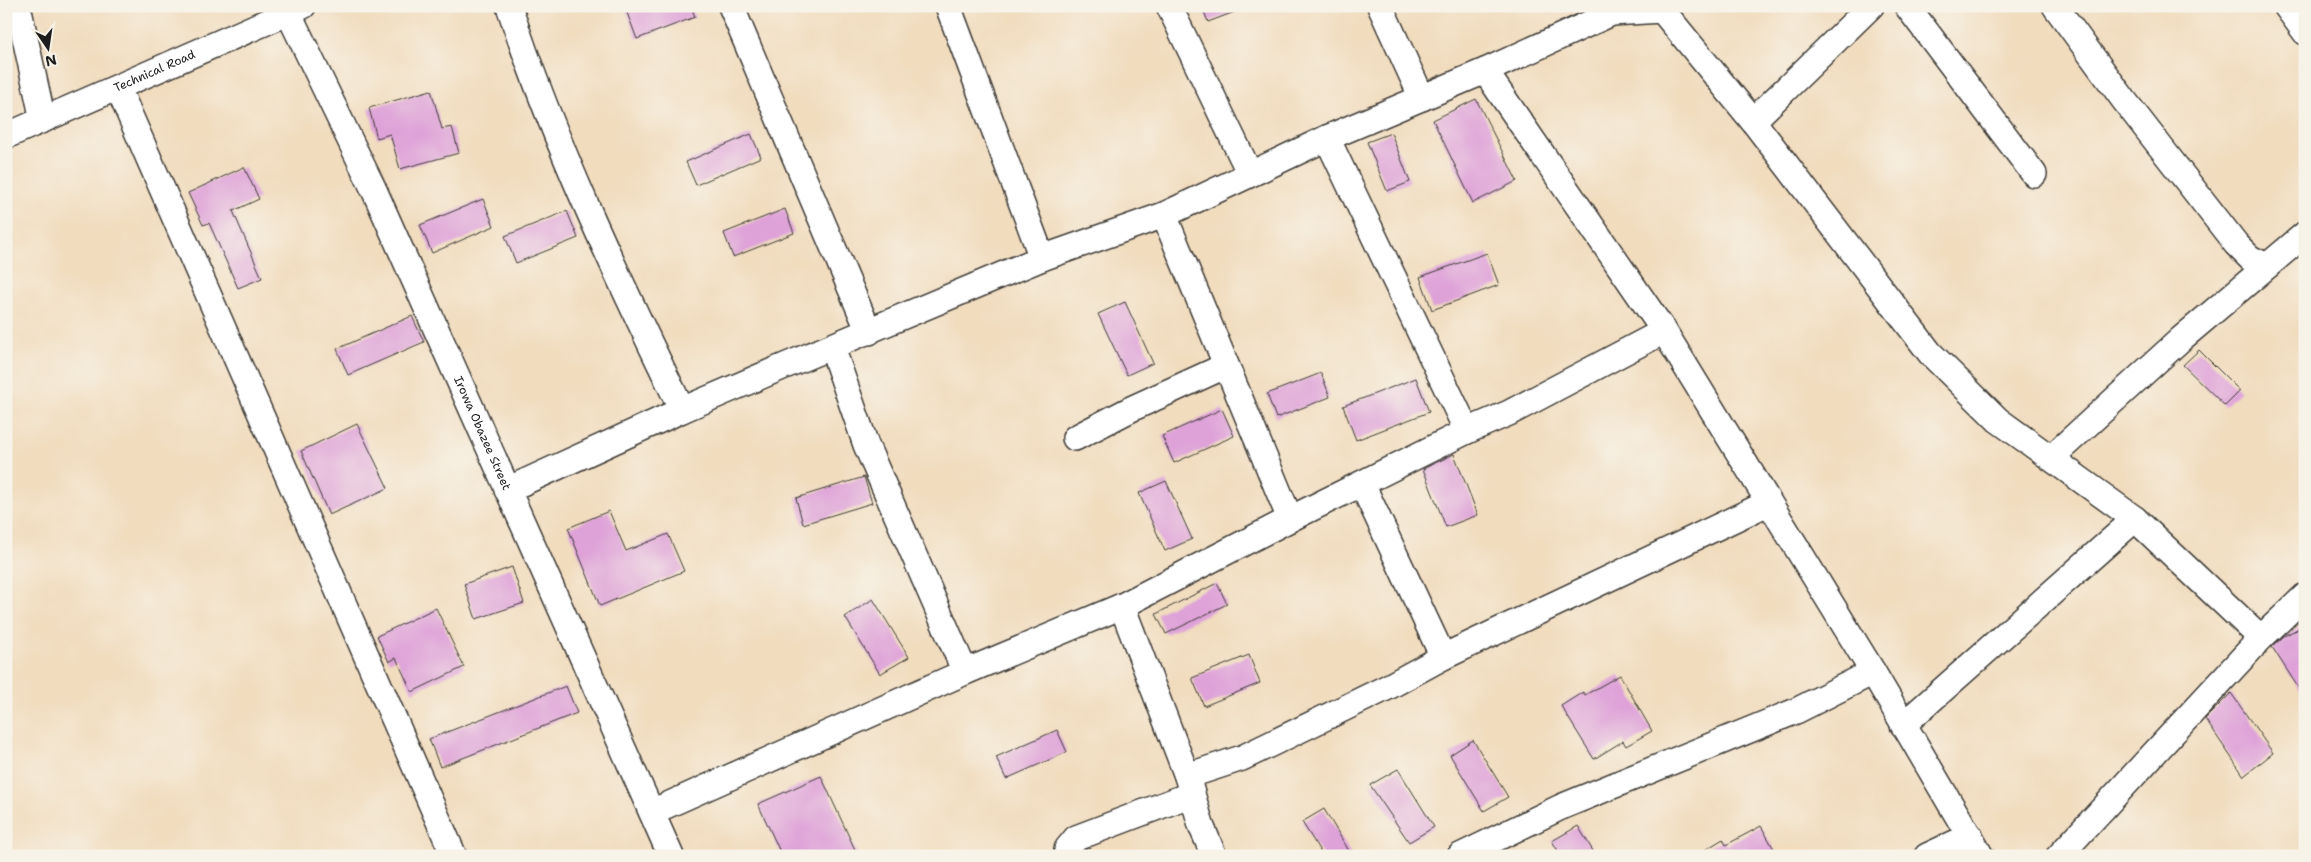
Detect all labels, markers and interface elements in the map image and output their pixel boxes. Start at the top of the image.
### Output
north arrow [22,22,72,72]
street label: Technical Road [111,46,198,96]
text: N [43,51,58,71]
street label: Irowa Obazee Street [450,374,515,493]

